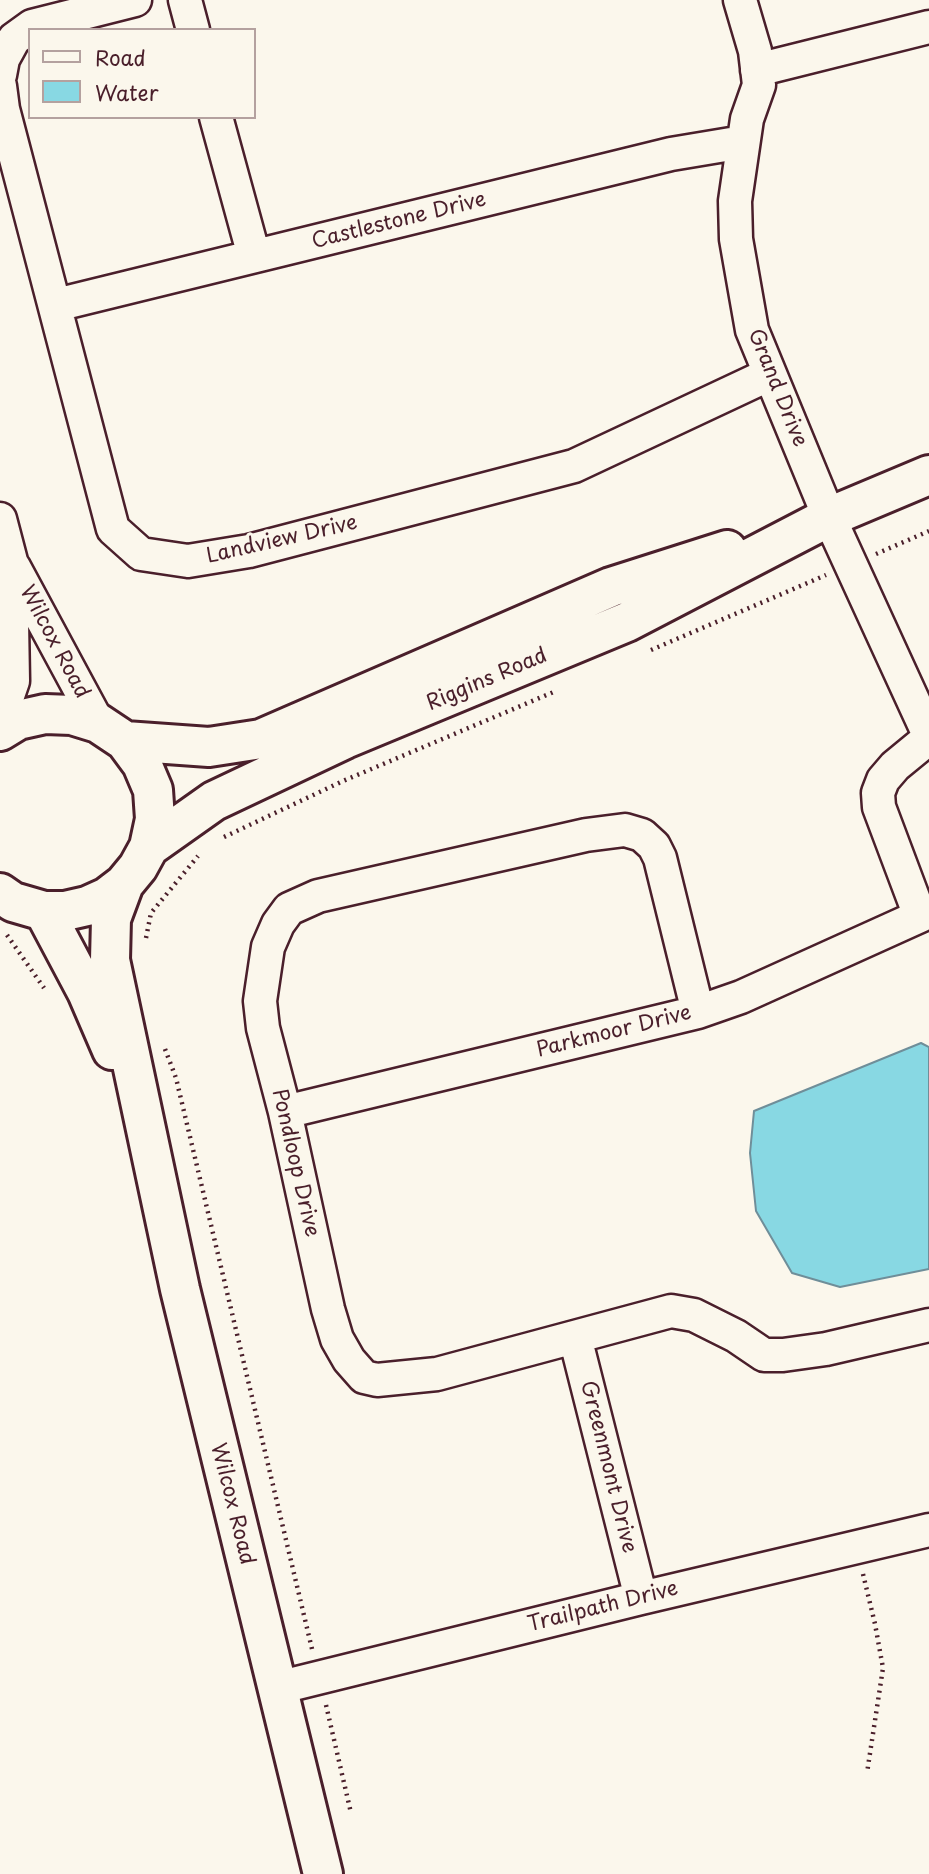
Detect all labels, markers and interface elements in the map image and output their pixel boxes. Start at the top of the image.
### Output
legend [28,28,256,119]
text: Road [95,41,146,73]
text: Water [95,76,158,108]
street label: Castlestone Drive [309,187,489,255]
street label: Grand Drive [742,325,812,451]
street label: Landview Drive [204,510,360,570]
street label: Wilcox Road [14,581,94,703]
street label: Riggins Road [423,643,551,717]
street label: Parkmoor Drive [534,1001,694,1063]
street label: Pondloop Drive [266,1087,324,1239]
street label: Greenmont Drive [574,1378,642,1556]
street label: Wilcox Road [205,1440,259,1568]
street label: Trailpath Drive [525,1576,681,1638]

